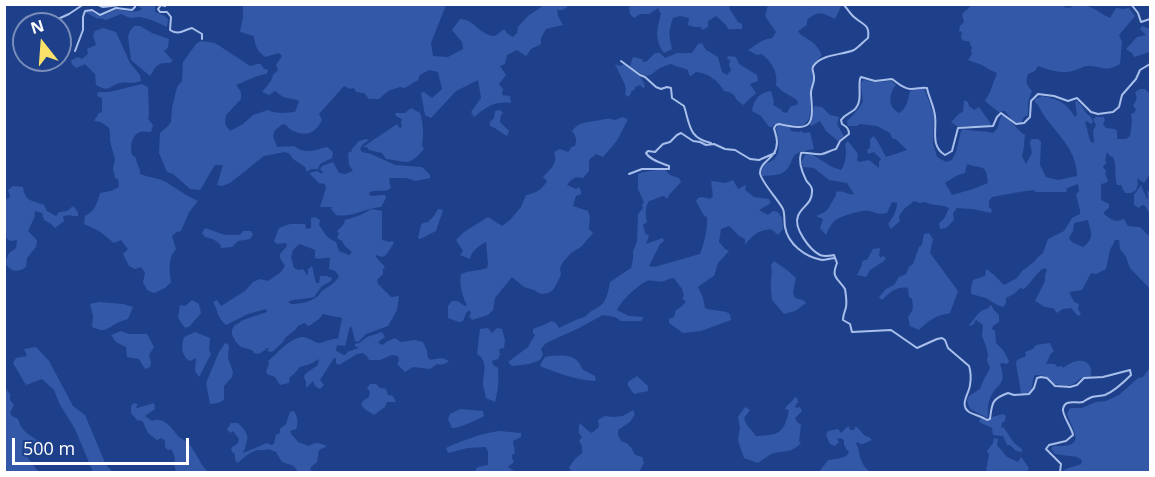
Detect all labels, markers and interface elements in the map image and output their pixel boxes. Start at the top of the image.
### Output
north arrow [12,12,72,72]
text: N [28,14,47,39]
scale bar [15,426,192,464]
text: 500 m [23,436,75,460]

